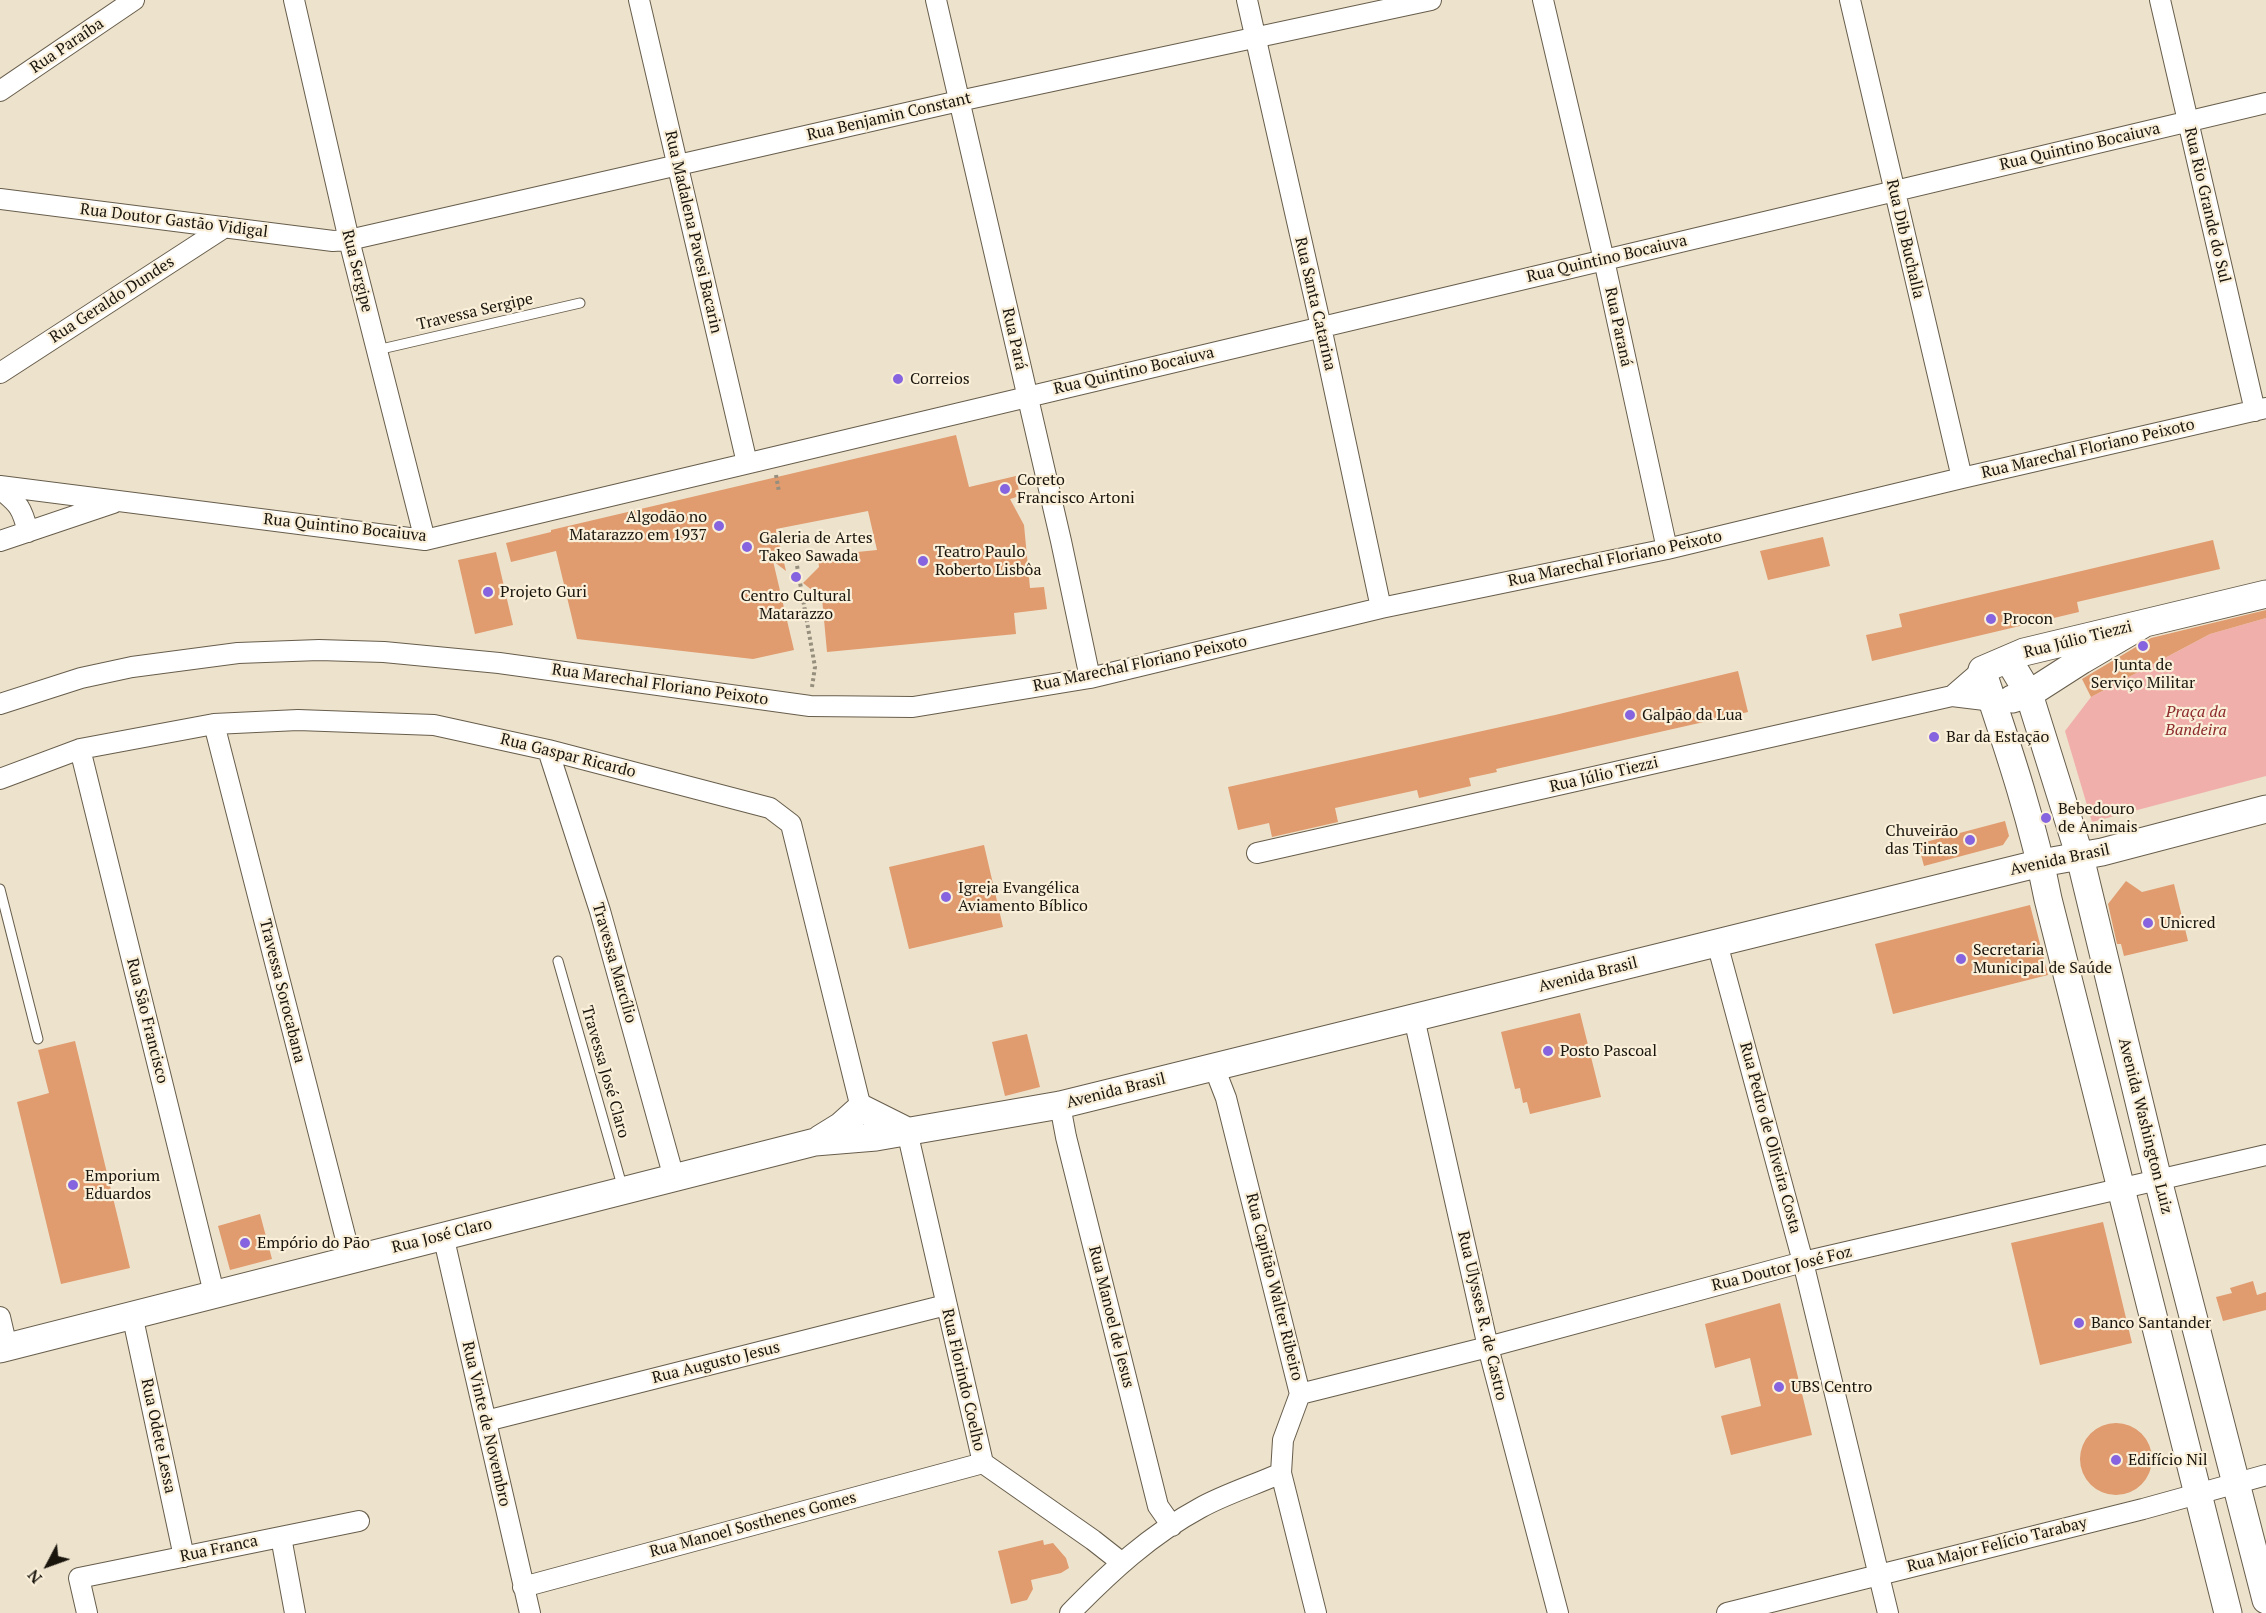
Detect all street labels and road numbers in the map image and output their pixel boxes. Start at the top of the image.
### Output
street label: Rua Paraíba [26,14,108,78]
street label: Rua Benjamin Constant [805,89,973,145]
street label: Rua Quintino Bocaiuva [1998,119,2162,175]
street label: Rua Rio Grande do Sul [2180,125,2234,285]
street label: Rua Madalena Pavesi Bacarin [660,129,726,335]
street label: Rua Dib Buchalla [1882,178,1928,300]
street label: Rua Doutor Gastão Vidigal [79,200,269,242]
street label: Rua Sergipe [337,228,377,314]
street label: Rua Quintino Bocaiuva [1525,231,1689,287]
street label: Rua Santa Catarina [1290,235,1340,373]
street label: Rua Geraldo Dundes [46,252,178,348]
street label: Rua Paraná [1600,286,1636,368]
street label: Travessa Sergipe [415,289,535,335]
street label: Rua Pará [998,306,1030,372]
street label: Rua Quintino Bocaiuva [1052,343,1216,399]
street label: Rua Marechal Floriano Peixoto [1980,415,2196,483]
street label: Rua Quintino Bocaiuva [262,510,428,546]
street label: Rua Marechal Floriano Peixoto [1506,527,1724,591]
street label: Rua Júlio Tiezzi [2022,617,2134,663]
street label: Rua Marechal Floriano Peixoto [1031,632,1249,696]
street label: Rua Marechal Floriano Peixoto [551,660,769,710]
street label: Rua Gaspar Ricardo [498,730,638,782]
street label: Rua Júlio Tiezzi [1548,753,1660,797]
street label: Avenida Brasil [2008,840,2112,880]
street label: Travessa Marcílio [588,901,640,1025]
street label: Travessa Sorocabana [255,917,309,1065]
street label: Avenida Brasil [1536,953,1640,997]
street label: Rua São Francisco [122,956,172,1086]
street label: Travessa José Claro [577,1004,633,1140]
street label: Avenida Washington Luiz [2114,1036,2176,1216]
street label: Rua Pedro de Oliveira Costa [1735,1040,1805,1236]
street label: Avenida Brasil [1064,1069,1168,1113]
street label: Rua Capitão Walter Ribeiro [1241,1191,1307,1383]
street label: Rua José Claro [390,1214,494,1258]
street label: Rua Ulysses R. de Castro [1453,1229,1511,1403]
street label: Rua Doutor José Foz [1710,1242,1854,1296]
street label: Rua Manoel de Jesus [1084,1244,1138,1390]
street label: Rua Florindo Coelho [937,1307,989,1453]
street label: Rua Augusto Jesus [650,1338,782,1388]
street label: Rua Vinte de Novembro [458,1340,514,1508]
street label: Rua Odete Lessa [136,1377,180,1495]
street label: Rua Manoel Sosthenes Gomes [648,1488,858,1562]
street label: Rua Major Felício Tarabay [1905,1513,2089,1577]
street label: Rua Franca [178,1531,260,1567]

